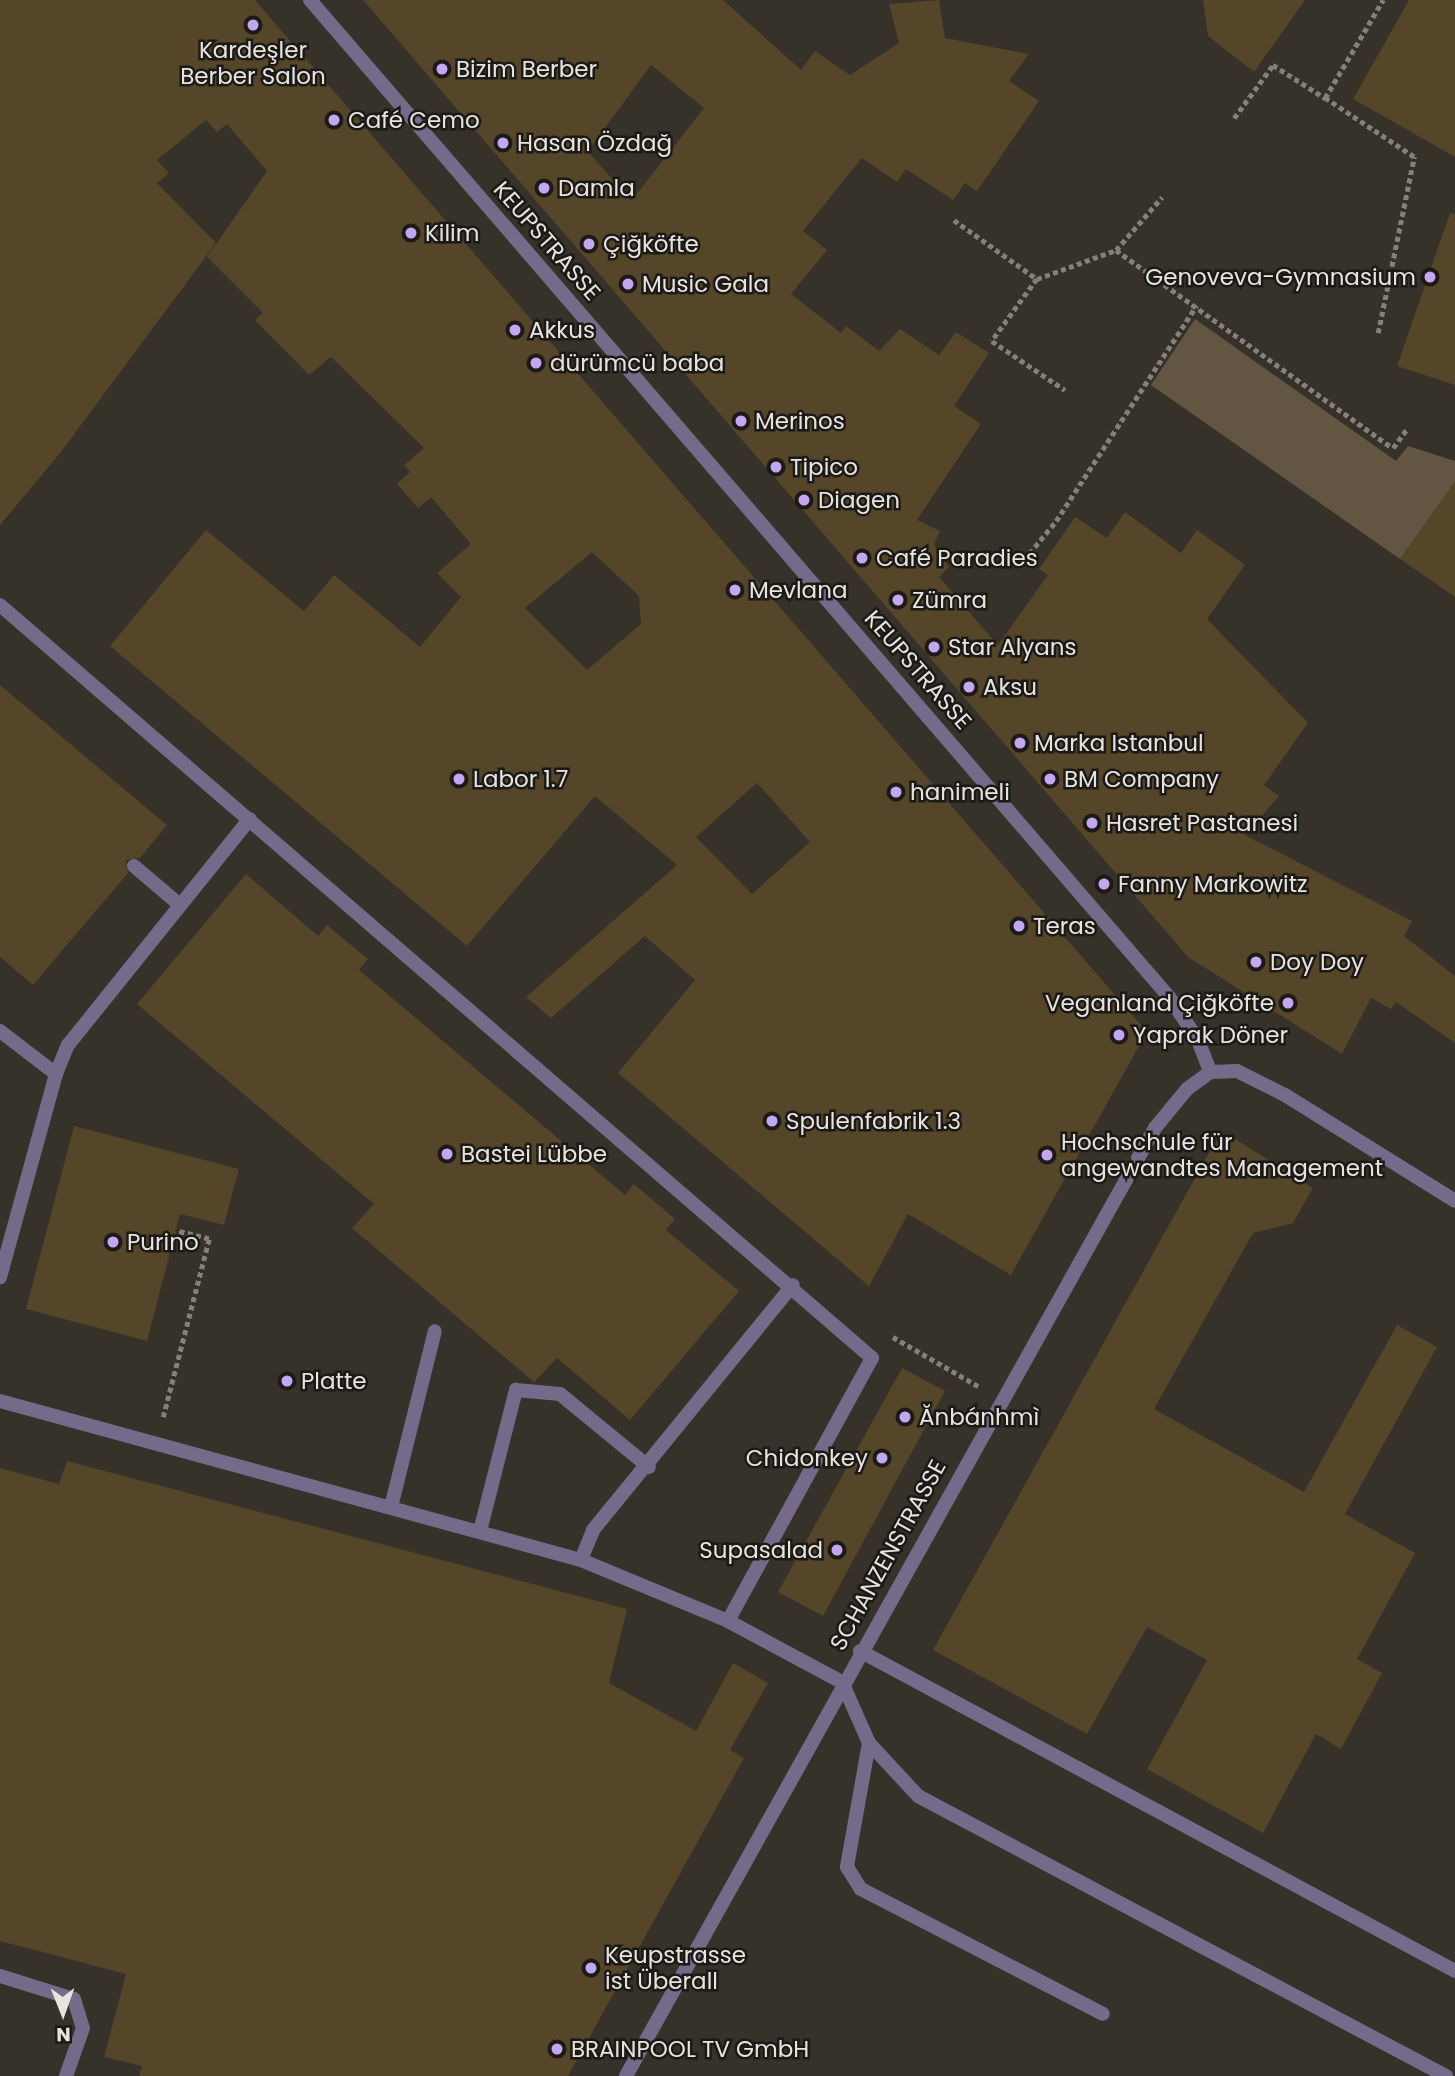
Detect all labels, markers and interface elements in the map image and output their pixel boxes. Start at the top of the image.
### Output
marker: Kardeşler Berber Salon [245,17,261,33]
place label: Kardeşler Berber Salon [180,36,326,90]
place label: Bizim Berber [456,55,597,83]
marker: Bizim Berber [434,61,450,77]
place label: Café Cemo [348,106,480,134]
marker: Café Cemo [326,112,342,128]
place label: Hasan Özdağ [517,129,672,157]
marker: Hasan Özdağ [495,135,511,151]
place label: Damla [558,174,635,202]
street label: KEUPSTRASSE [488,176,606,306]
marker: Damla [536,180,552,196]
place label: Kilim [425,219,479,247]
marker: Kilim [403,225,419,241]
place label: Çiğköfte [603,230,699,258]
marker: Çiğköfte [581,236,597,252]
place label: Genoveva-Gymnasium [1145,263,1416,291]
marker: Genoveva-Gymnasium [1422,269,1438,285]
place label: Music Gala [642,270,769,298]
marker: Music Gala [620,276,636,292]
place label: Akkus [529,316,595,344]
marker: Akkus [507,322,523,338]
place label: dürümcü baba [550,349,724,377]
marker: dürümcü baba [528,355,544,371]
place label: Merinos [755,407,845,435]
marker: Merinos [733,413,749,429]
place label: Tipico [790,453,858,481]
marker: Tipico [768,459,784,475]
place label: Diagen [818,486,900,514]
marker: Diagen [796,492,812,508]
place label: Café Paradies [876,544,1038,572]
marker: Café Paradies [854,550,870,566]
place label: Mevlana [749,576,847,604]
marker: Mevlana [727,582,743,598]
place label: Zümra [912,586,987,614]
marker: Zümra [890,592,906,608]
street label: KEUPSTRASSE [859,605,977,735]
place label: Star Alyans [948,633,1077,661]
marker: Star Alyans [926,639,942,655]
place label: Aksu [983,673,1037,701]
marker: Aksu [961,679,977,695]
place label: Marka Istanbul [1034,729,1204,757]
marker: Marka Istanbul [1012,735,1028,751]
place label: Labor 1.7 [473,765,568,793]
place label: BM Company [1064,765,1219,793]
marker: Labor 1.7 [451,771,467,787]
marker: BM Company [1042,771,1058,787]
place label: hanimeli [910,778,1010,806]
marker: hanimeli [888,784,904,800]
place label: Hasret Pastanesi [1106,809,1298,837]
marker: Hasret Pastanesi [1084,815,1100,831]
place label: Fanny Markowitz [1118,870,1308,898]
marker: Fanny Markowitz [1096,876,1112,892]
place label: Teras [1033,912,1096,940]
marker: Teras [1011,918,1027,934]
place label: Doy Doy [1270,948,1364,976]
marker: Doy Doy [1248,954,1264,970]
place label: Veganland Çiğköfte [1045,989,1274,1017]
marker: Veganland Çiğköfte [1280,995,1296,1011]
place label: Yaprak Döner [1133,1021,1288,1049]
marker: Yaprak Döner [1111,1027,1127,1043]
place label: Spulenfabrik 1.3 [786,1107,961,1135]
marker: Spulenfabrik 1.3 [764,1113,780,1129]
place label: Hochschule für angewandtes Management [1061,1128,1383,1182]
place label: Bastei Lübbe [461,1140,607,1168]
marker: Bastei Lübbe [439,1146,455,1162]
marker: Hochschule für angewandtes Management [1039,1147,1055,1163]
place label: Purino [127,1228,199,1256]
marker: Purino [105,1234,121,1250]
place label: Platte [301,1367,367,1395]
marker: Platte [279,1373,295,1389]
place label: Ănbánhmì [919,1403,1039,1431]
marker: Ănbánhmì [897,1409,913,1425]
place label: Chidonkey [746,1444,868,1472]
marker: Chidonkey [874,1450,890,1466]
street label: SCHANZENSTRASSE [824,1455,952,1655]
place label: Supasalad [699,1536,823,1564]
marker: Supasalad [829,1542,845,1558]
place label: Keupstrasse ist Überall [605,1941,746,1995]
marker: Keupstrasse ist Überall [583,1960,599,1976]
north arrow [28,1978,98,2048]
text: N [56,2021,71,2048]
place label: BRAINPOOL TV GmbH [571,2035,809,2063]
marker: BRAINPOOL TV GmbH [549,2041,565,2057]

